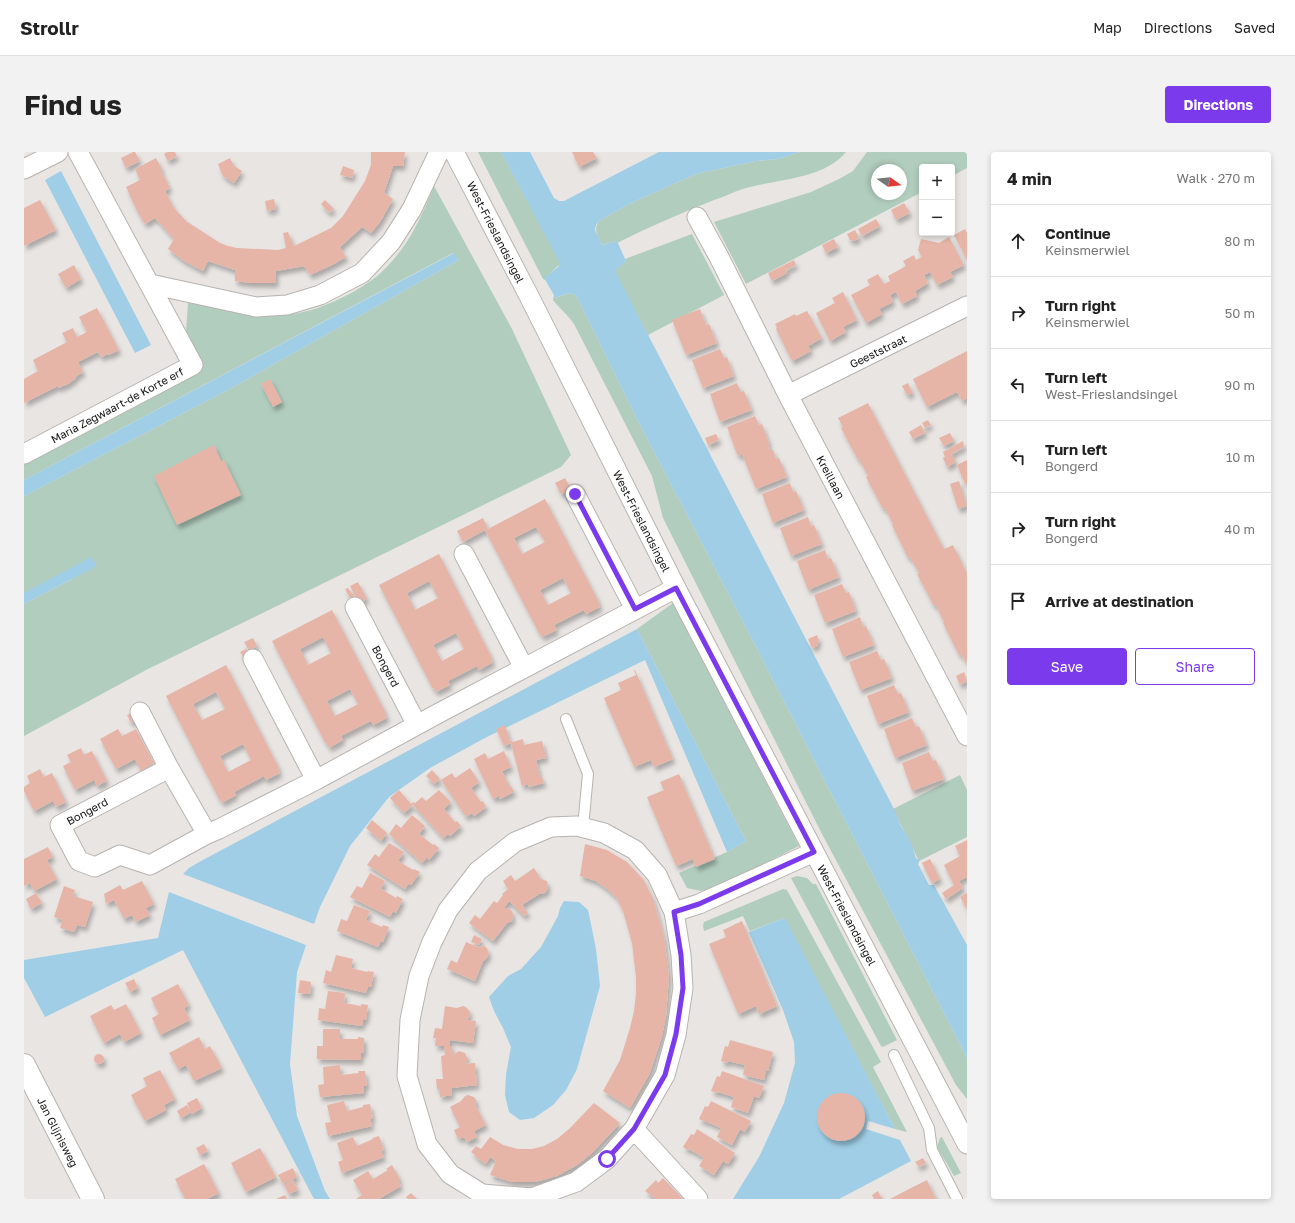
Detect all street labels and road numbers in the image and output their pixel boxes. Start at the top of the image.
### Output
street label: West-Frieslandsingel [465,179,527,285]
street label: Geeststraat [847,332,909,370]
street label: Maria Zegwaart-de Korte erf [49,364,185,446]
street label: Kreillaan [814,453,848,501]
street label: West-Frieslandsingel [611,468,673,574]
street label: Bongerd [370,643,402,689]
street label: Bongerd [64,795,110,827]
street label: West-Frieslandsingel [815,862,879,968]
street label: Jan Glijnisweg [35,1095,81,1169]

